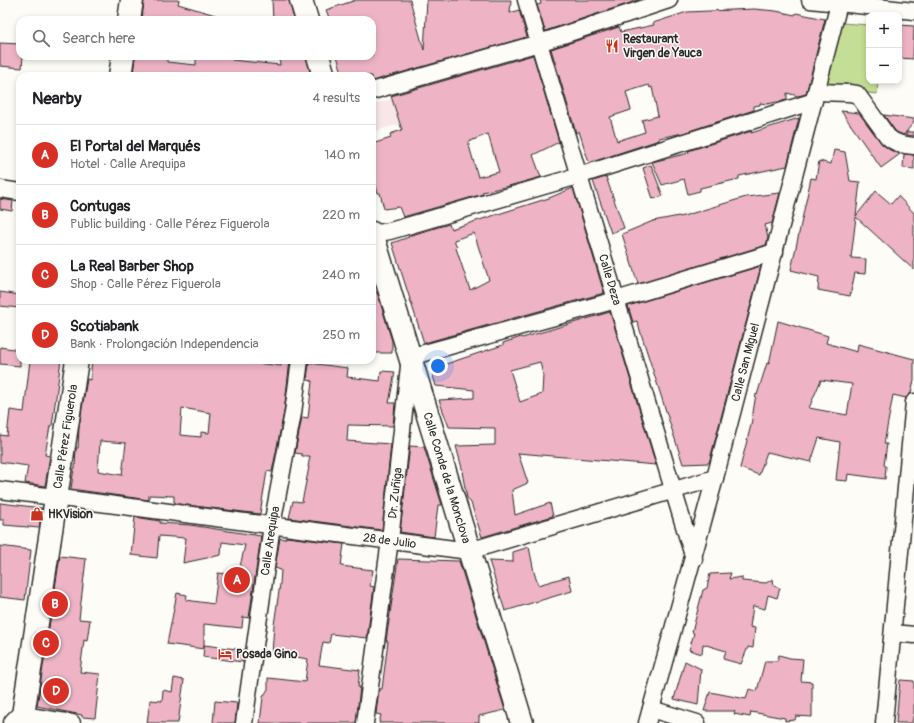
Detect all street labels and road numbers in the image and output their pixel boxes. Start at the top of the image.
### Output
street label: Calle Deza [595,252,625,307]
street label: Calle San Miguel [728,321,763,403]
street label: Calle Pérez Figuerola [50,383,81,490]
street label: Calle Conde de la Monclova [420,411,474,545]
street label: Dr. Zuñiga [385,466,405,519]
street label: Calle Arequipa [257,504,283,577]
street label: 28 de Julio [362,530,418,552]

